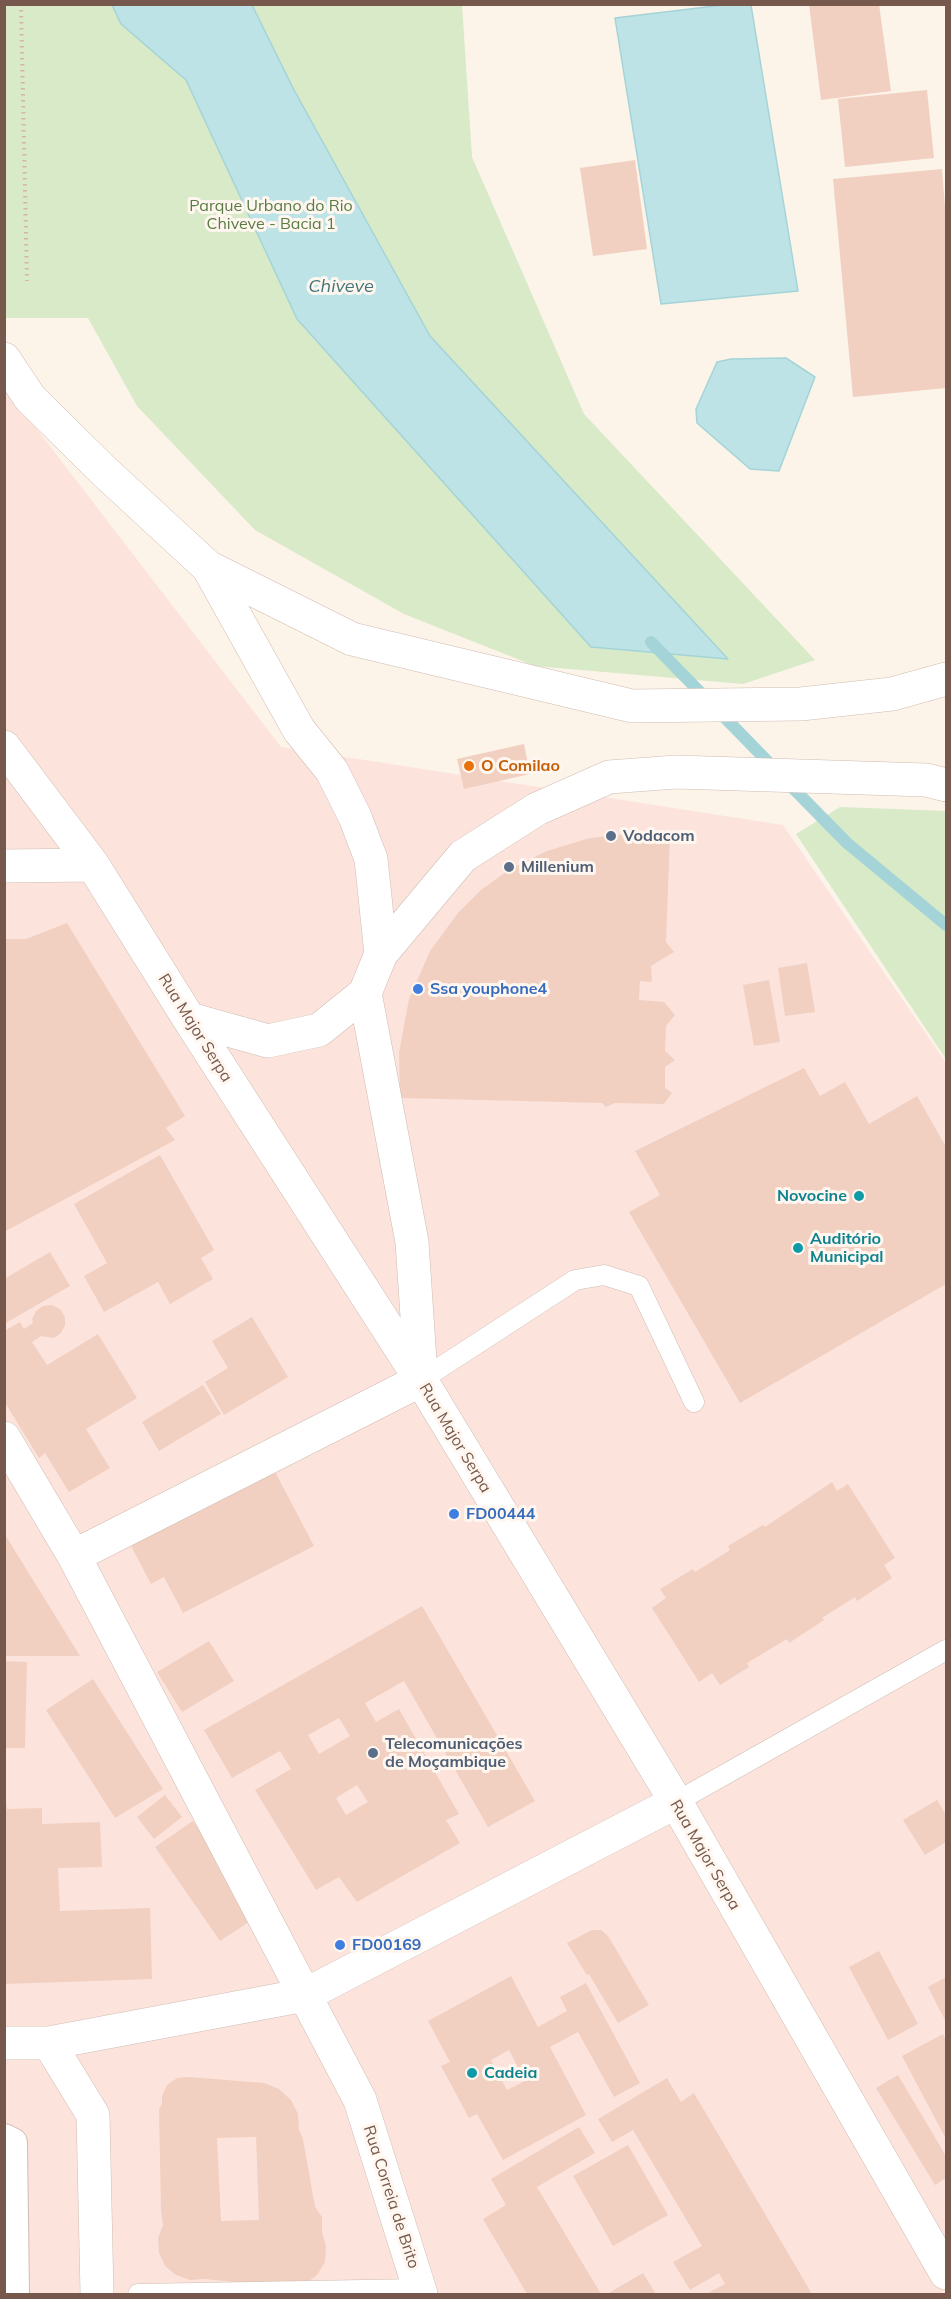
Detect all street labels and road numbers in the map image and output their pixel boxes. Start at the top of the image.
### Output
street label: Rua Major Serpa [154,970,236,1086]
street label: Rua Major Serpa [415,1380,495,1496]
street label: Rua Major Serpa [666,1796,744,1914]
street label: Rua Correia de Brito [359,2123,423,2271]

